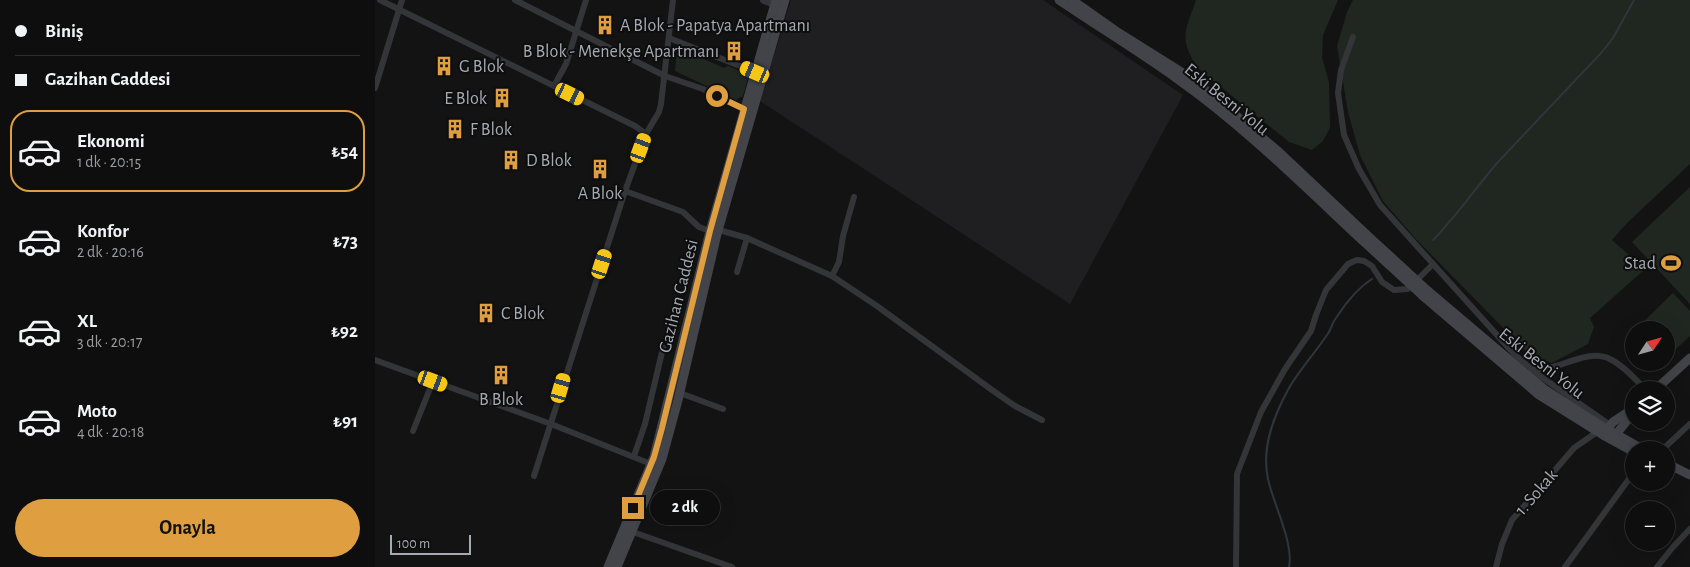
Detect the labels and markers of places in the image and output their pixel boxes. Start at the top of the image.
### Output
building icon: A Blok - Papatya Apartmanı [594,14,616,36]
place label: A Blok - Papatya Apartmanı [620,17,810,35]
building icon: B Blok - Menekşe Apartmanı [723,40,745,62]
place label: B Blok - Menekşe Apartmanı [523,43,719,61]
building icon: G Blok [433,55,455,77]
place label: G Blok [459,58,505,76]
building icon: E Blok [491,87,513,109]
place label: E Blok [444,90,488,108]
building icon: F Blok [444,118,466,140]
place label: F Blok [470,121,513,139]
building icon: D Blok [500,149,522,171]
place label: D Blok [526,152,573,170]
building icon: A Blok [589,158,611,180]
place label: A Blok [578,185,623,203]
sports icon: Stad [1660,252,1682,274]
place label: Stad [1624,255,1656,273]
building icon: C Blok [475,302,497,324]
place label: C Blok [501,305,545,323]
building icon: B Blok [490,364,512,386]
place label: B Blok [479,391,524,409]

